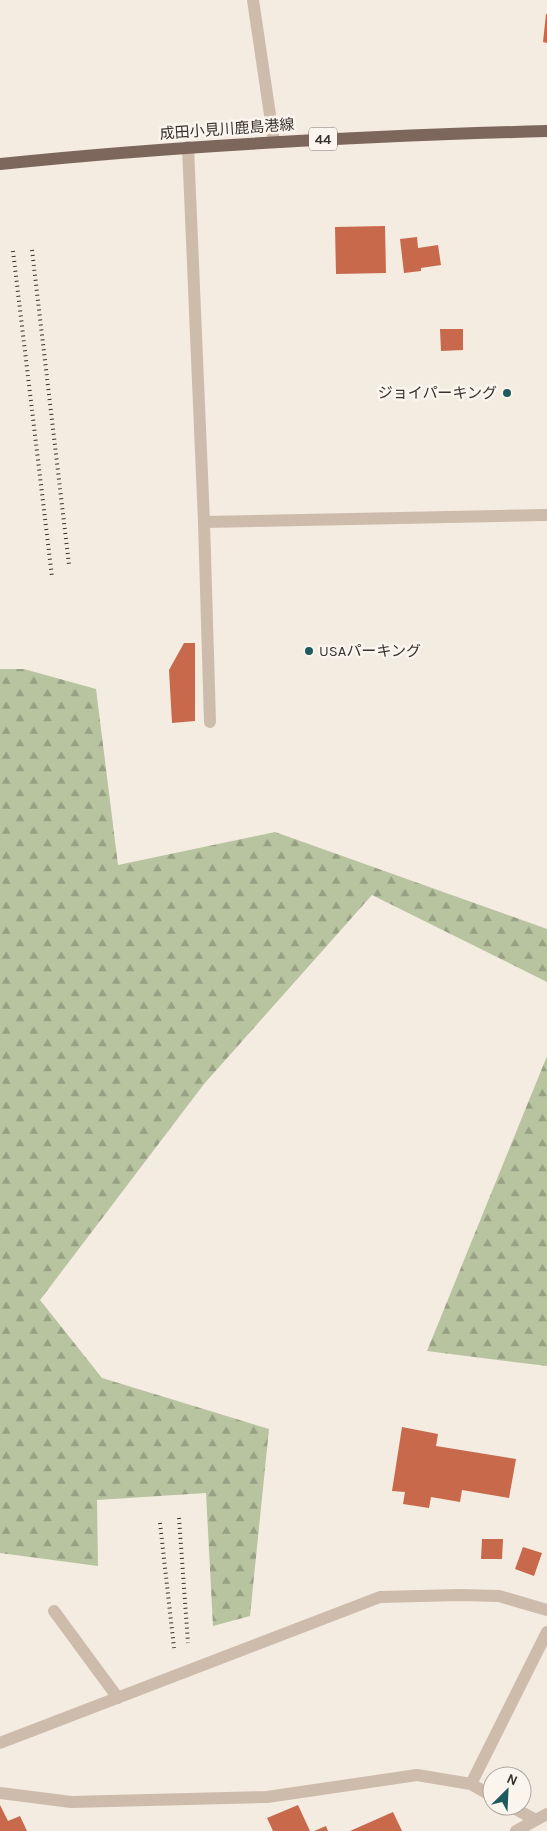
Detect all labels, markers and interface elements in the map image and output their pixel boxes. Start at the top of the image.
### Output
street label: 成田小見川鹿島港線 [159,115,295,143]
road number: 44 [309,128,337,150]
place label: ジョイパーキング [378,384,497,402]
marker: ジョイパーキング [501,387,513,399]
place label: USAパーキング [319,642,421,660]
marker: USAパーキング [303,645,315,657]
north arrow [482,1766,532,1816]
text: N [504,1770,520,1789]

